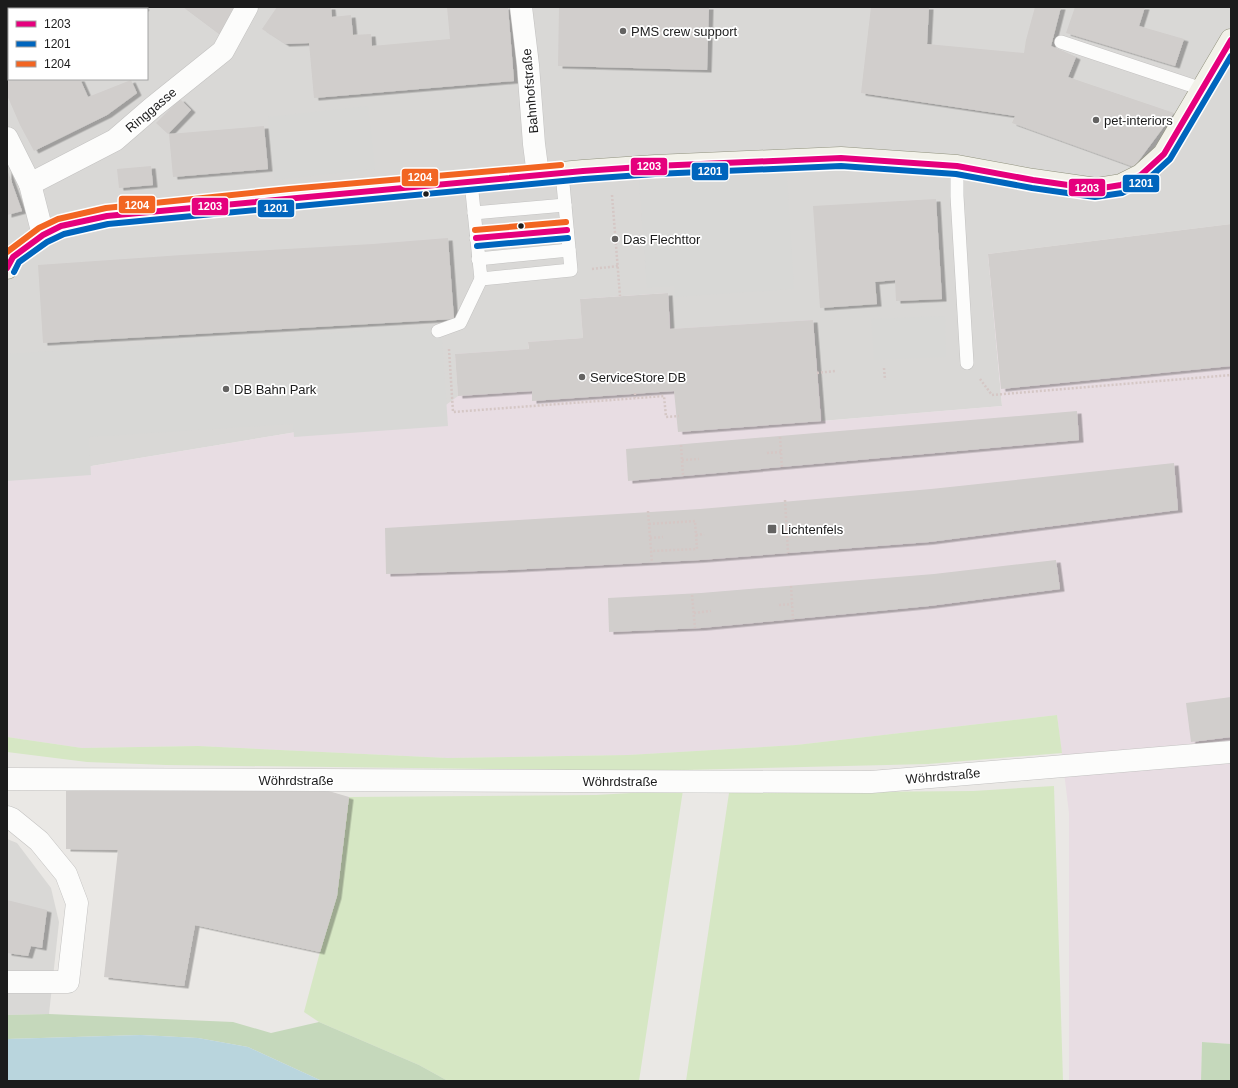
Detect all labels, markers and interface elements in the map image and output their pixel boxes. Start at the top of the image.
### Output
legend [8,8,148,80]
text: 1203 [44,17,71,31]
place label: PMS crew support [631,24,738,39]
marker: PMS crew support [618,26,628,36]
text: 1201 [44,37,71,51]
street label: Bahnhofstraße [519,48,541,134]
text: 1204 [44,57,71,71]
street label: Ringgasse [123,85,179,135]
place label: pet-interiors [1104,113,1173,128]
marker: pet-interiors [1091,115,1101,125]
line badge: 1203 [630,157,668,176]
text: 1203 [637,160,661,172]
line badge: 1201 [691,162,729,181]
text: 1201 [698,165,722,177]
line badge: 1204 [401,168,439,187]
text: 1204 [408,171,433,183]
line badge: 1201 [1122,174,1160,193]
text: 1201 [1129,177,1153,189]
line badge: 1203 [1068,178,1106,197]
text: 1203 [1075,182,1099,194]
unlabelled marker [421,189,431,199]
line badge: 1204 [118,195,156,214]
line badge: 1203 [191,197,229,216]
text: 1204 [125,199,150,211]
line badge: 1201 [257,199,295,218]
text: 1203 [198,200,222,212]
text: 1201 [264,202,288,214]
unlabelled marker [516,221,526,231]
place label: Das Flechttor [623,232,701,247]
marker: Das Flechttor [610,234,620,244]
place label: ServiceStore DB [590,370,686,385]
marker: ServiceStore DB [577,372,587,382]
place label: DB Bahn Park [234,382,317,397]
marker: DB Bahn Park [221,384,231,394]
place label: Lichtenfels [781,522,844,537]
marker: Lichtenfels [766,523,778,535]
street label: Wöhrdstraße [905,765,981,787]
street label: Wöhrdstraße [258,773,334,788]
street label: Wöhrdstraße [582,774,658,789]

